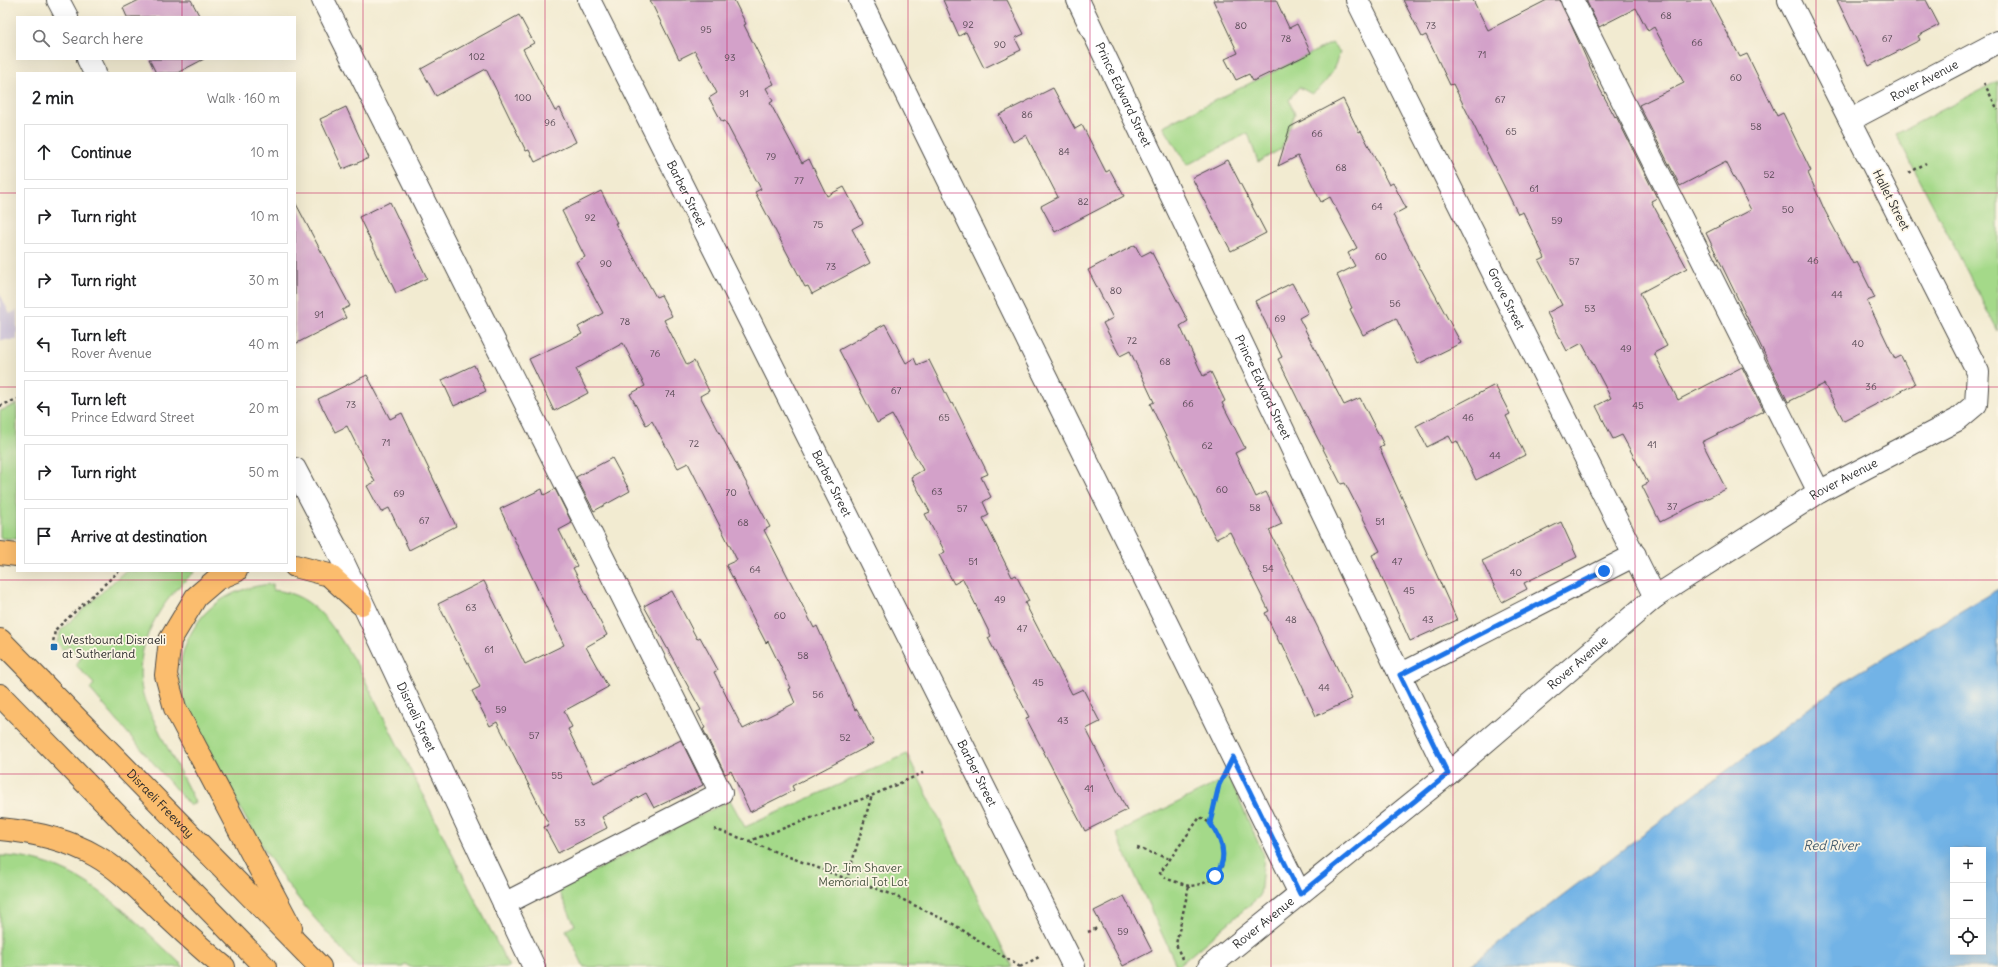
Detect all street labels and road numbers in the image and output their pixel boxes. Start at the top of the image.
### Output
street label: Prince Edward Street [1092,40,1155,149]
street label: Rover Avenue [1888,56,1961,104]
street label: Barber Street [664,158,710,230]
street label: Hallet Street [1870,167,1913,233]
street label: Grove Street [1485,265,1528,332]
street label: Prince Edward Street [1232,332,1294,442]
street label: Barber Street [809,448,855,519]
street label: Rover Avenue [1807,455,1880,503]
street label: Rover Avenue [1544,633,1611,693]
street label: Disraeli Street [394,680,439,754]
street label: Barber Street [954,737,1000,809]
street label: Disraeli Freeway [124,766,197,841]
street label: Rover Avenue [1229,893,1297,952]

